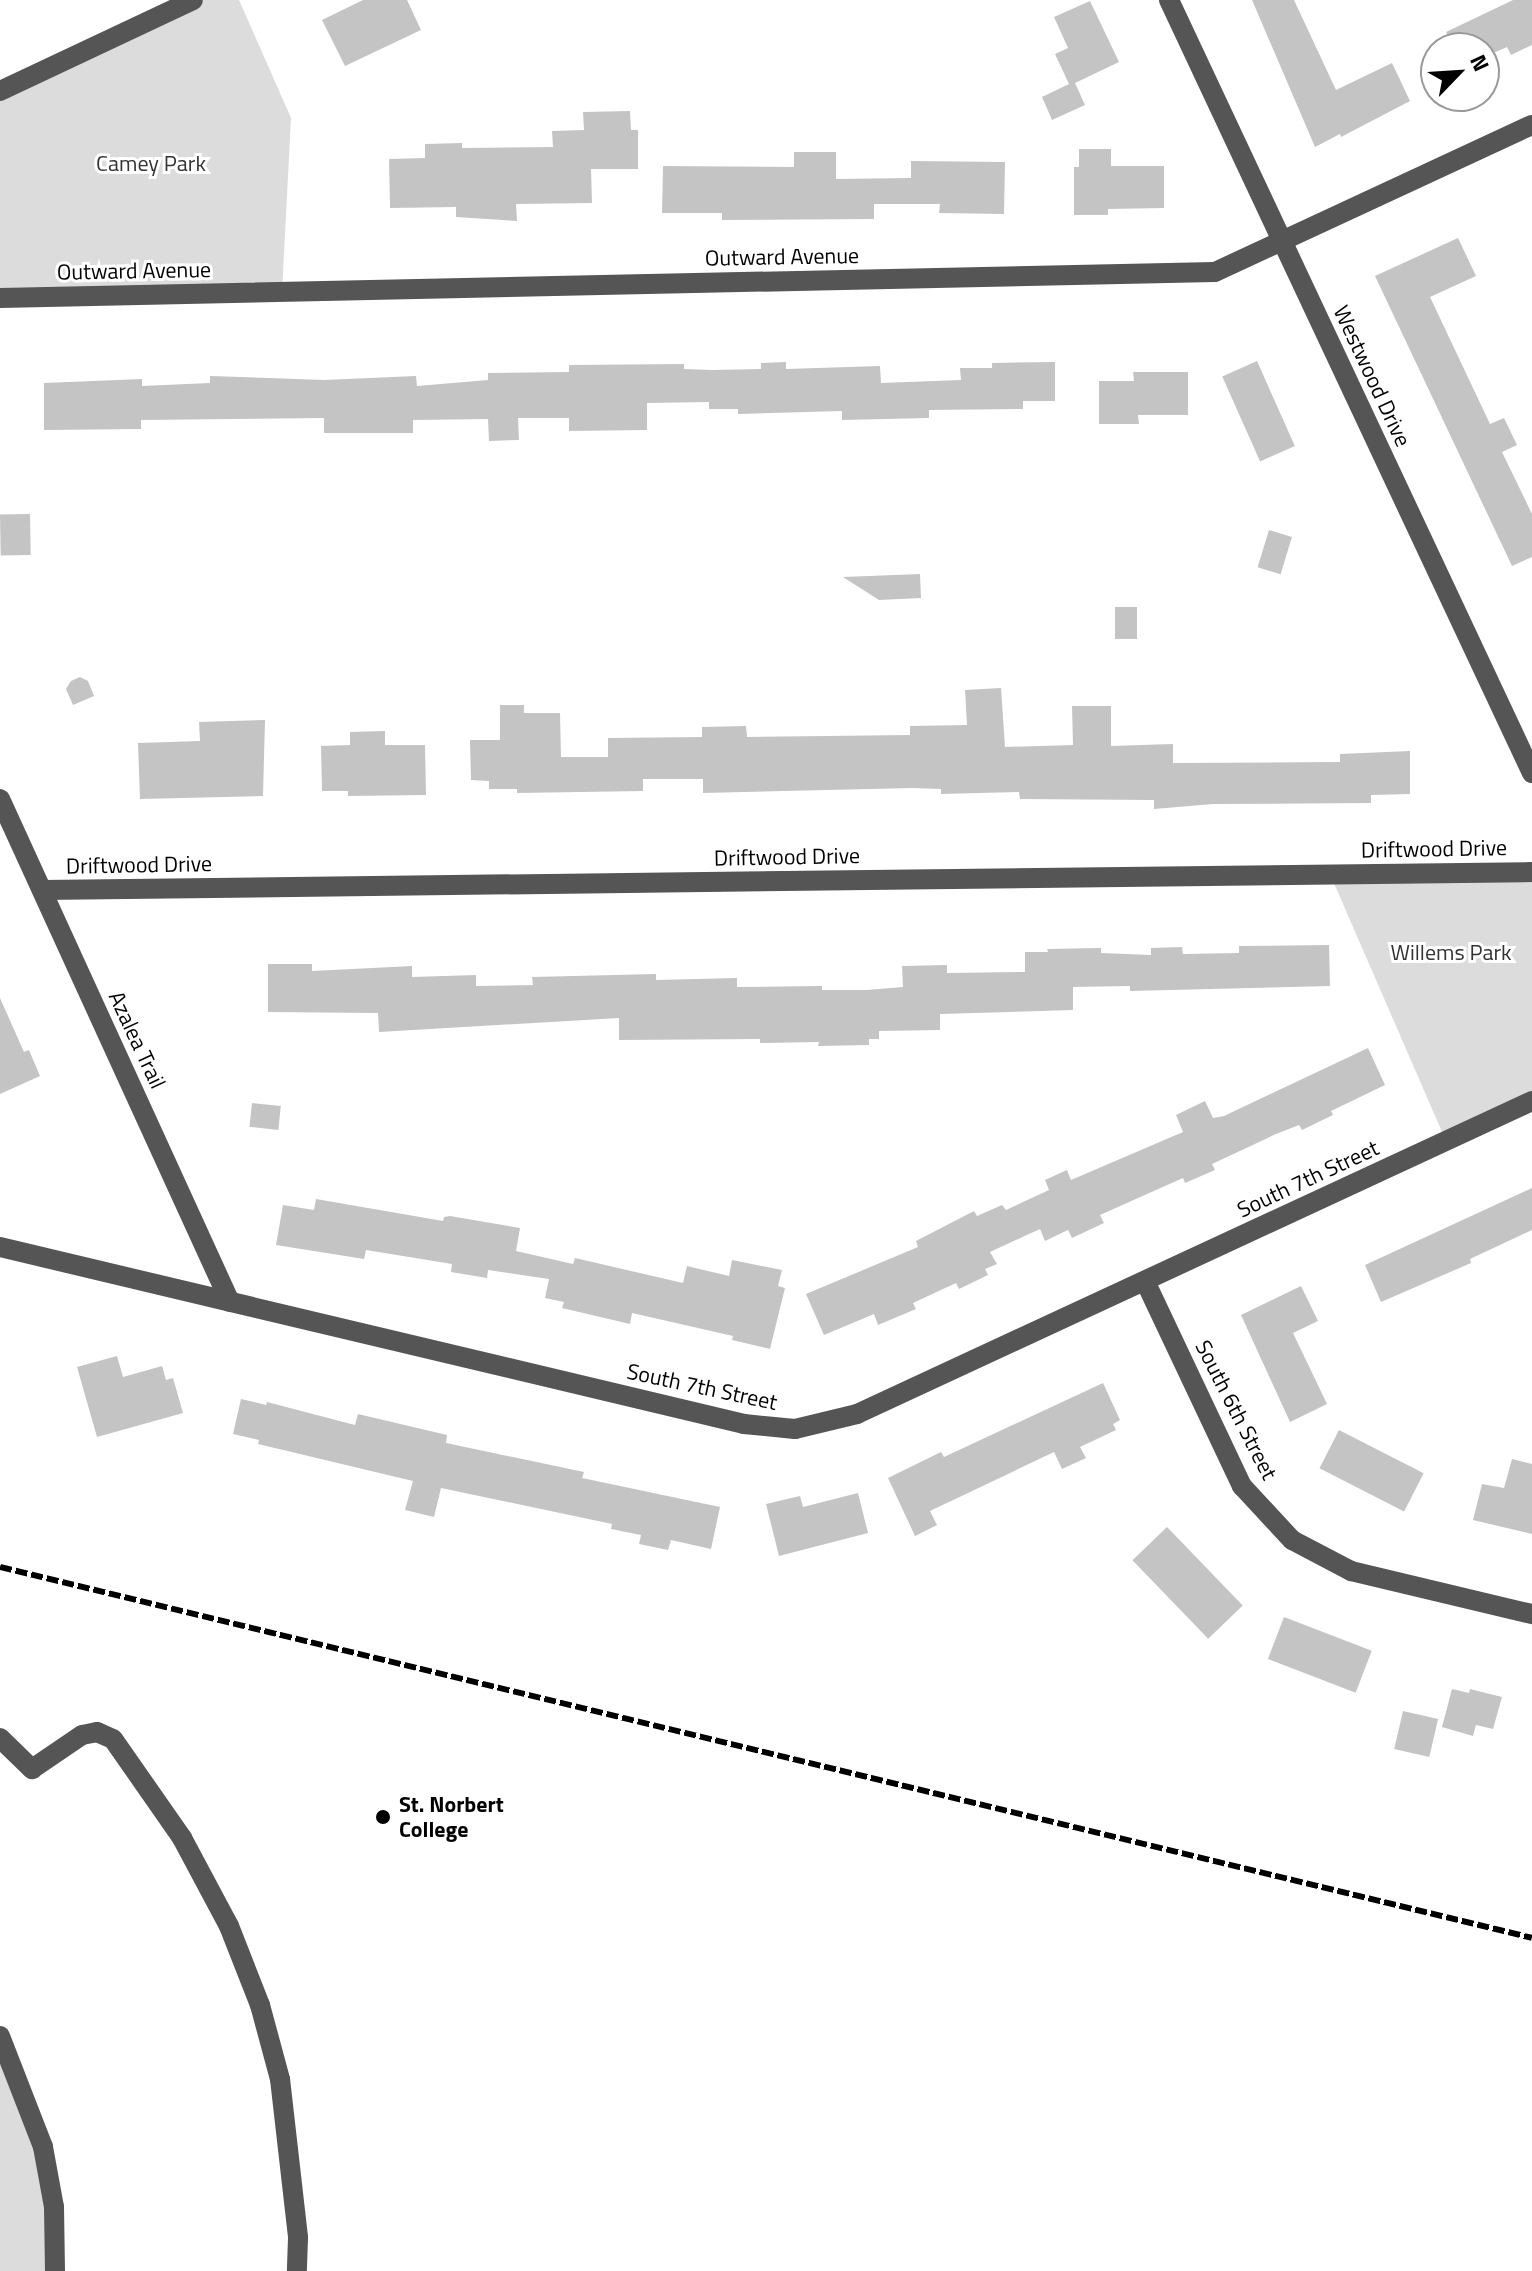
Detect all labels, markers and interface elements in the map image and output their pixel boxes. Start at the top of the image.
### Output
north arrow [1420,32,1500,112]
text: N [1461,49,1499,77]
park label: Camey Park [96,151,206,177]
street label: Outward Avenue [705,242,859,272]
street label: Outward Avenue [57,256,211,286]
street label: Westwood Drive [1328,301,1416,451]
street label: Driftwood Drive [1361,835,1507,863]
street label: Driftwood Drive [714,843,860,871]
street label: Driftwood Drive [66,851,212,879]
park label: Willems Park [1390,940,1512,966]
street label: Azalea Trail [103,987,171,1093]
street label: South 7th Street [1233,1135,1383,1223]
street label: South 6th Street [1190,1336,1282,1484]
street label: South 7th Street [624,1358,780,1416]
place label: St. Norbert College [399,1791,504,1842]
marker: St. Norbert College [374,1808,392,1826]

